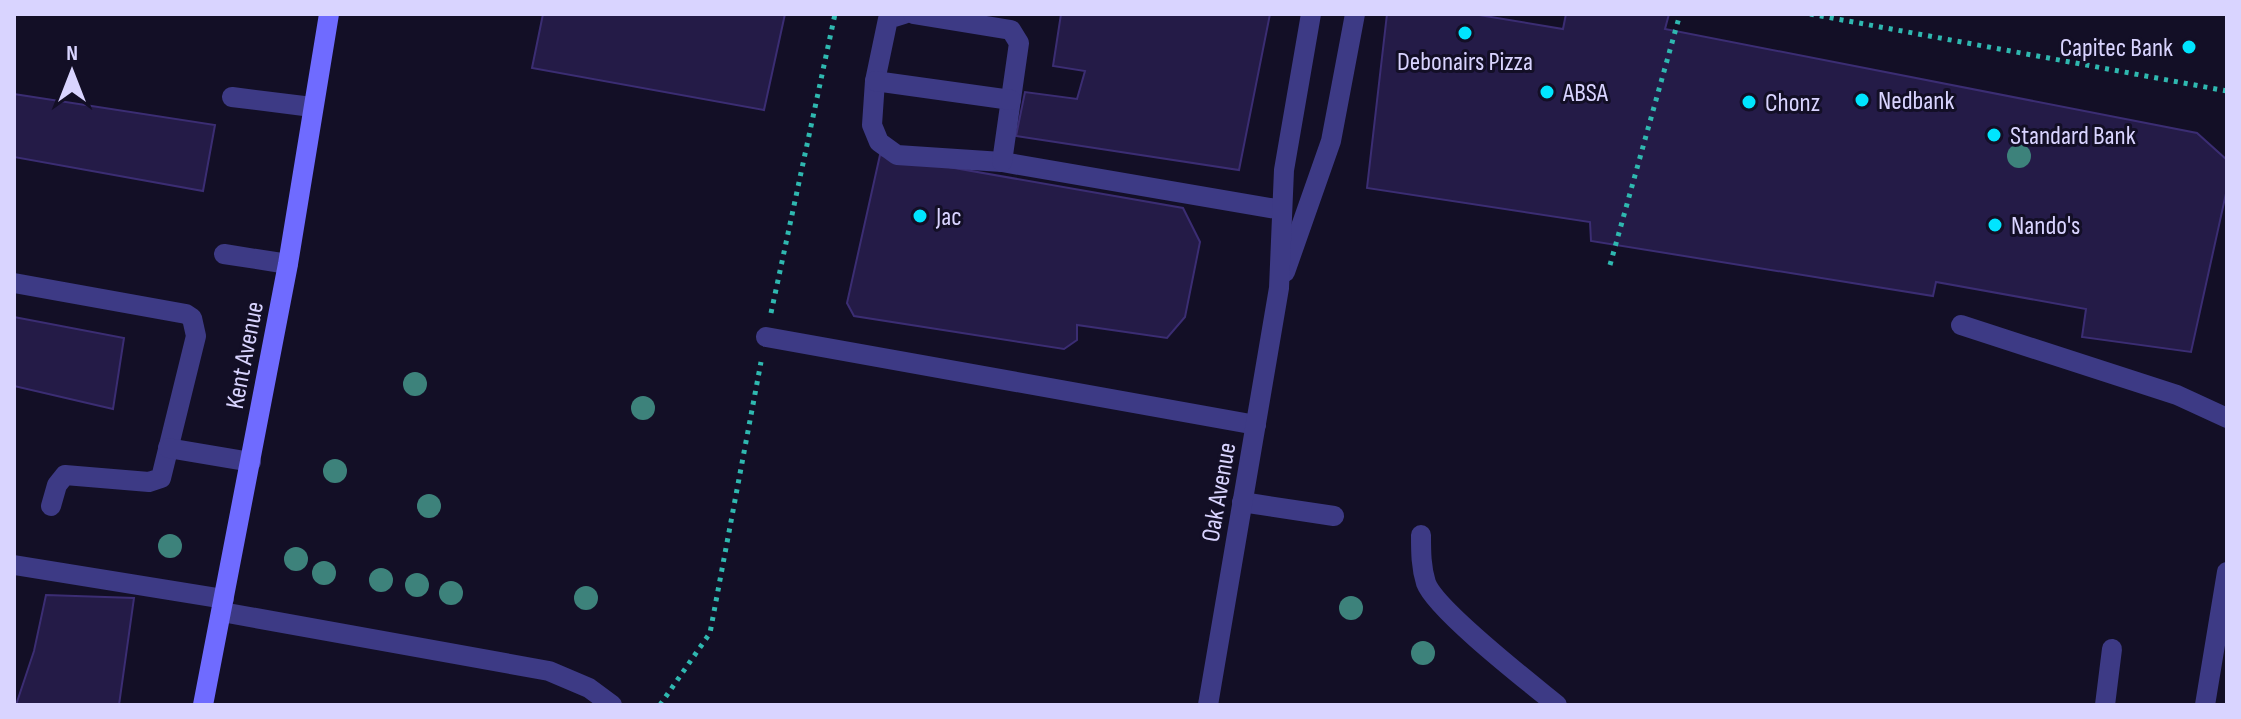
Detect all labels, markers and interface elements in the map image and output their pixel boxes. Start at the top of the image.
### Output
marker: Debonairs Pizza [1456,24,1474,42]
north arrow [32,32,112,112]
place label: Capitec Bank [2060,33,2173,64]
marker: Capitec Bank [2180,38,2198,56]
text: N [66,40,78,67]
place label: Debonairs Pizza [1397,47,1533,78]
place label: ABSA [1562,78,1609,109]
marker: ABSA [1538,83,1556,101]
place label: Nedbank [1878,86,1954,117]
place label: Chonz [1765,88,1820,119]
marker: Nedbank [1853,91,1871,109]
marker: Chonz [1740,93,1758,111]
place label: Standard Bank [2010,121,2136,152]
marker: Standard Bank [1985,126,2003,144]
place label: Jac [935,202,962,233]
marker: Jac [911,207,929,225]
place label: Nando's [2011,211,2080,242]
marker: Nando's [1986,216,2004,234]
street label: Kent Avenue [220,299,271,412]
street label: Oak Avenue [1196,440,1243,544]

